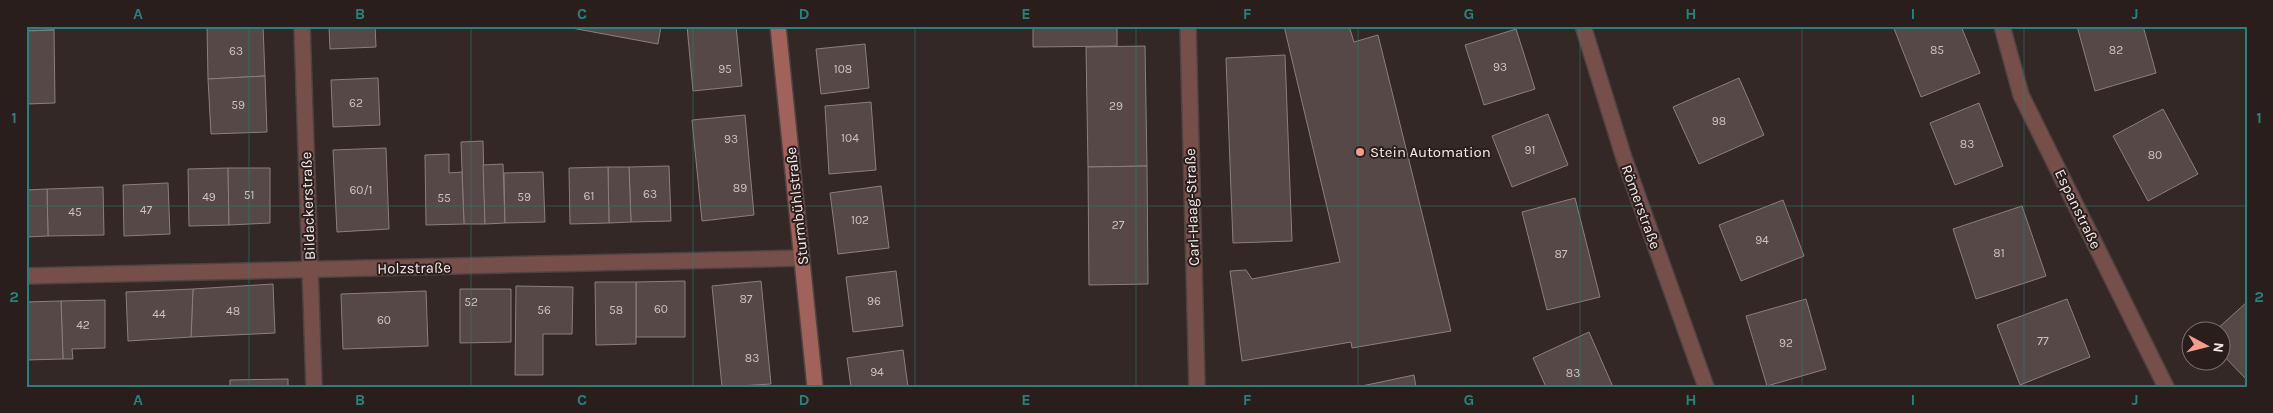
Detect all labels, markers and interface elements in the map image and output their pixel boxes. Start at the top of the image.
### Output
text: A [133,4,143,23]
text: B [355,4,365,23]
text: C [577,4,587,23]
text: D [799,4,810,23]
text: E [1021,4,1031,23]
text: F [1243,4,1252,23]
text: G [1464,4,1474,23]
text: H [1685,4,1697,23]
text: I [1911,4,1915,23]
text: J [2131,4,2139,23]
house number: 85 [1930,43,1944,57]
house number: 82 [2109,43,2123,57]
house number: 63 [229,44,243,58]
house number: 93 [1493,60,1507,74]
house number: 95 [718,62,732,76]
house number: 108 [834,62,852,76]
house number: 62 [349,96,363,110]
house number: 59 [231,98,245,112]
house number: 29 [1109,99,1123,113]
text: 1 [11,108,17,127]
text: 1 [2256,108,2262,127]
house number: 98 [1712,114,1726,128]
house number: 104 [841,131,859,145]
house number: 93 [724,132,738,146]
house number: 83 [1960,137,1974,151]
place label: Stein Automation [1370,143,1491,161]
house number: 91 [1525,143,1535,157]
street label: Sturmbühlstraße [782,146,812,266]
marker: Stein Automation [1354,146,1366,158]
street label: Carl-Haag-Straße [1181,148,1203,266]
house number: 80 [2148,148,2162,162]
street label: Bildackerstraße [297,151,319,261]
street label: Römerstraße [1617,162,1665,252]
street label: Espanstraße [2051,166,2105,252]
house number: 89 [733,181,747,195]
house number: 60/1 [349,183,373,197]
house number: 63 [643,187,657,201]
house number: 51 [244,188,254,202]
house number: 61 [584,189,594,203]
house number: 49 [202,190,216,204]
house number: 59 [517,190,531,204]
house number: 55 [437,191,451,205]
house number: 47 [140,203,153,217]
house number: 45 [68,205,82,219]
house number: 102 [851,213,869,227]
house number: 27 [1112,218,1125,232]
house number: 94 [1755,233,1769,247]
house number: 81 [1993,246,2005,260]
house number: 87 [1554,247,1568,261]
street label: Holzstraße [377,258,451,278]
text: 2 [9,287,19,306]
text: 2 [2254,287,2264,306]
house number: 87 [739,292,753,306]
house number: 96 [867,294,881,308]
house number: 52 [464,295,478,309]
house number: 60 [654,302,668,316]
house number: 56 [537,303,551,317]
house number: 58 [609,303,623,317]
house number: 48 [226,304,240,318]
house number: 44 [152,307,166,321]
house number: 60 [377,313,391,327]
house number: 42 [76,318,90,332]
north arrow [2180,320,2230,370]
house number: 77 [2037,334,2049,348]
house number: 92 [1779,336,1793,350]
text: N [2209,342,2227,354]
house number: 83 [745,351,759,365]
house number: 94 [870,365,884,379]
house number: 83 [1566,366,1580,380]
text: A [133,390,143,409]
text: B [355,390,365,409]
text: C [577,390,587,409]
text: D [799,390,810,409]
text: E [1021,390,1031,409]
text: F [1243,390,1252,409]
text: G [1464,390,1474,409]
text: H [1685,390,1697,409]
text: I [1911,390,1915,409]
text: J [2131,390,2139,409]

